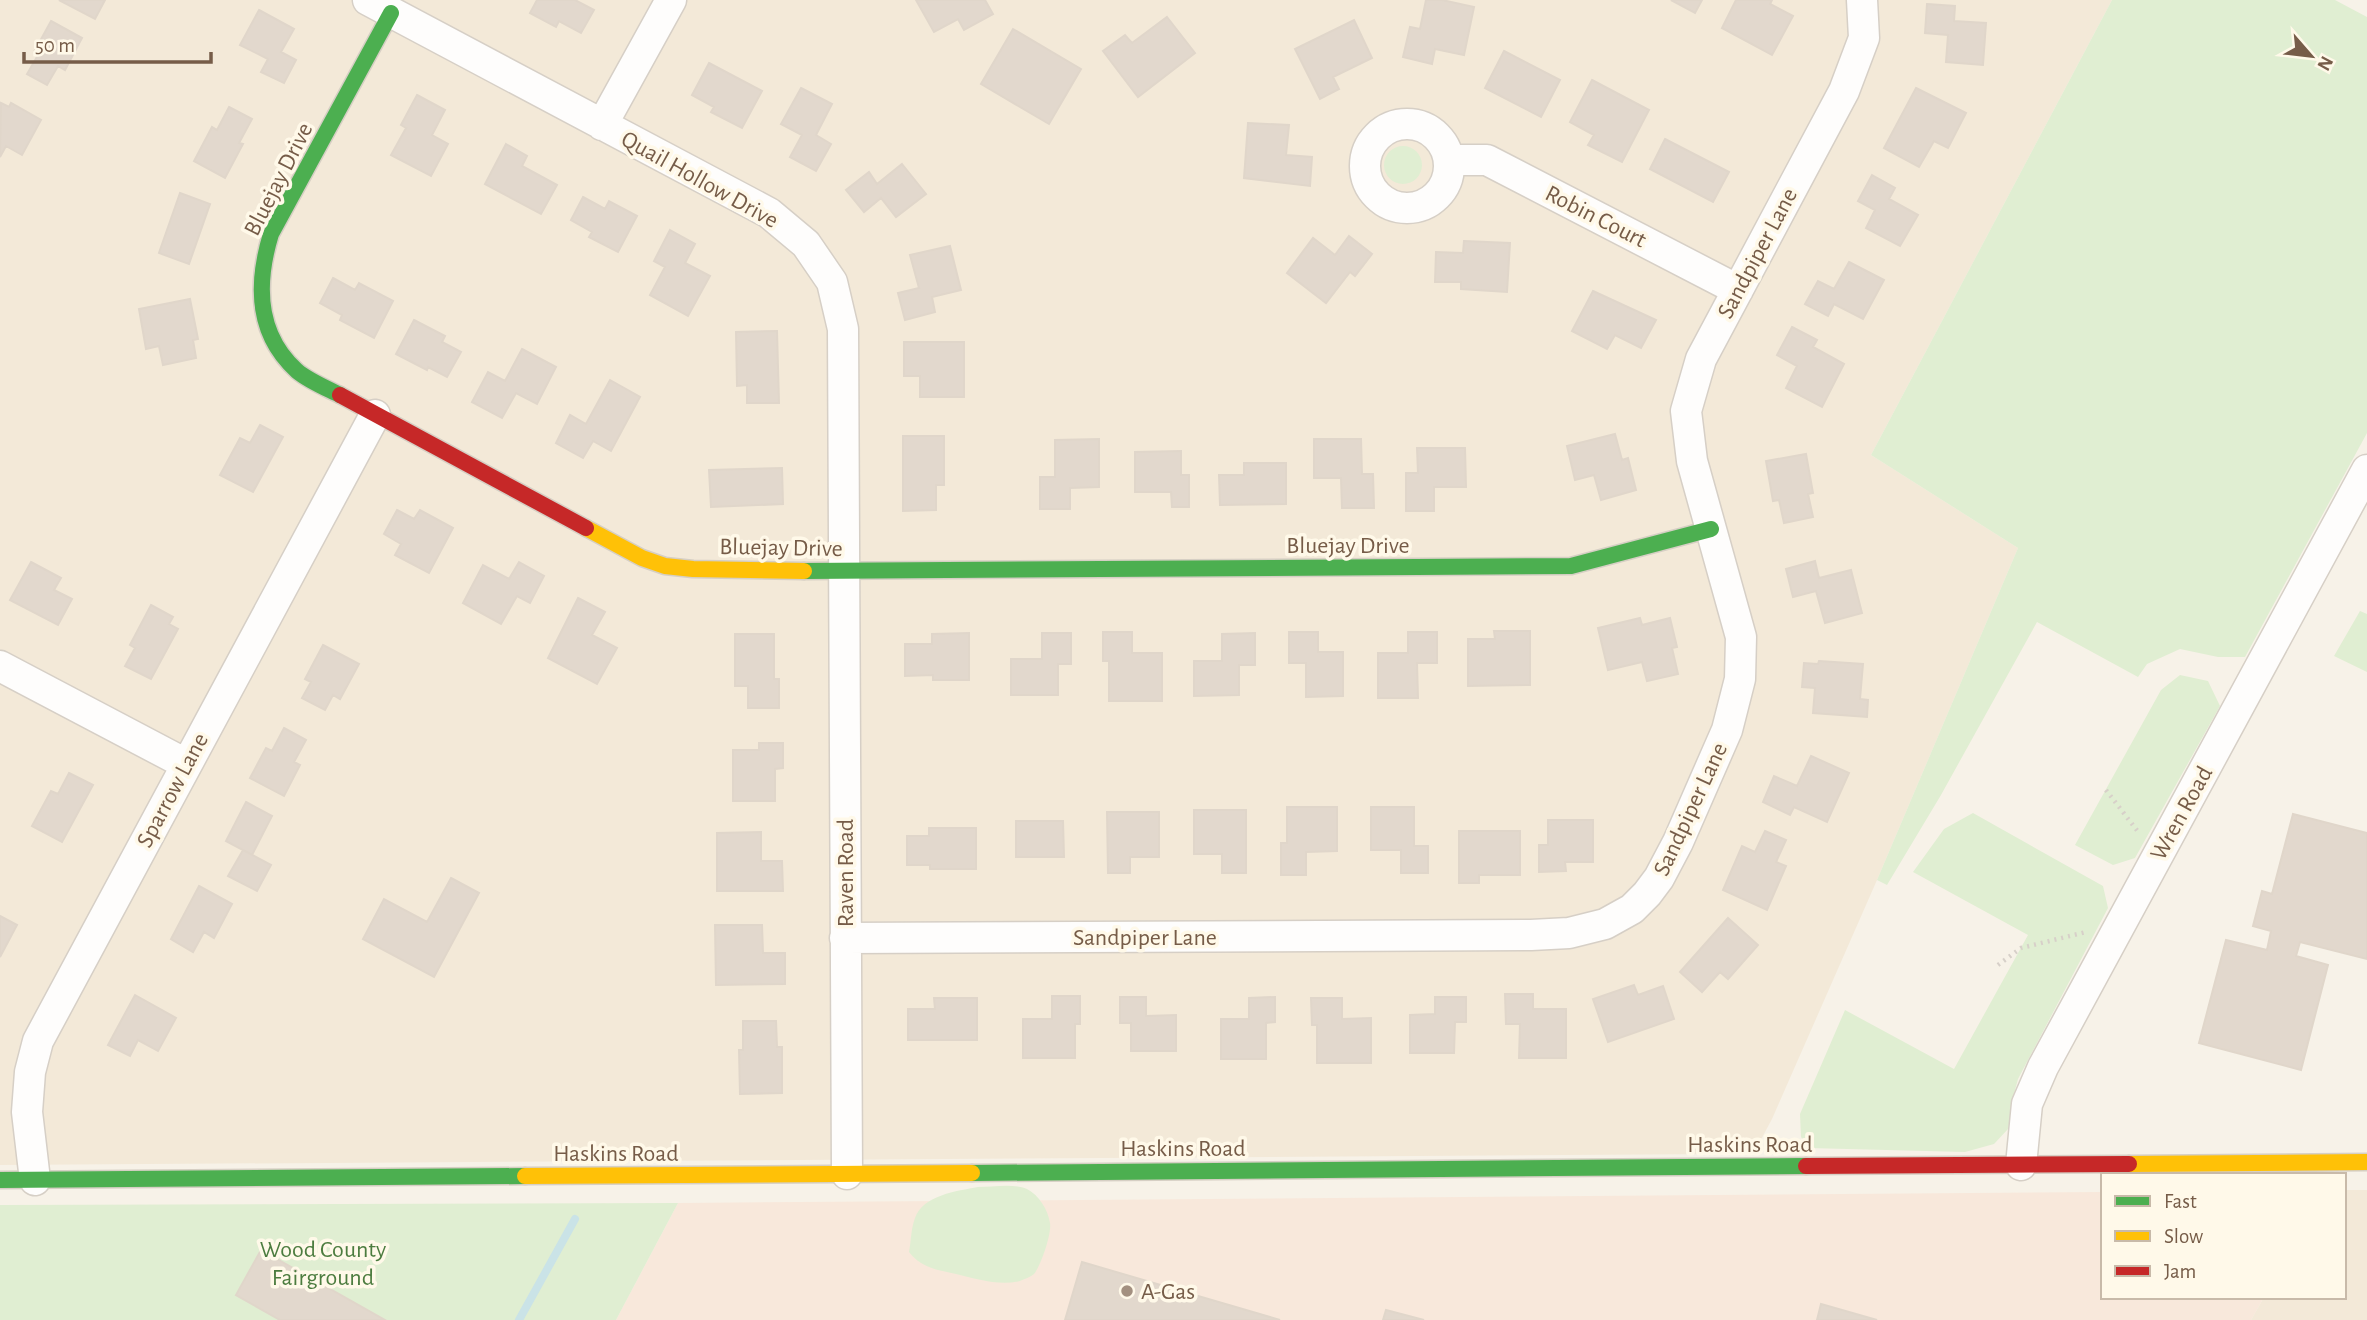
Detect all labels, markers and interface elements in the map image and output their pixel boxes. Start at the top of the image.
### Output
scale bar [24,21,212,65]
north arrow [2276,21,2346,91]
text: 50 m [35,35,75,56]
text: N [2313,53,2336,74]
street label: Bluejay Drive [240,119,318,240]
street label: Quail Hollow Drive [617,127,782,233]
street label: Robin Court [1541,181,1650,253]
street label: Sandpiper Lane [1714,184,1802,323]
street label: Bluejay Drive [1286,534,1410,558]
street label: Bluejay Drive [719,535,843,561]
street label: Sparrow Lane [133,729,213,852]
street label: Sandpiper Lane [1650,739,1732,880]
street label: Wren Road [2146,763,2217,864]
street label: Raven Road [834,819,858,927]
street label: Sandpiper Lane [1073,926,1217,950]
street label: Haskins Road [1687,1133,1813,1157]
street label: Haskins Road [1120,1137,1246,1161]
street label: Haskins Road [553,1142,679,1166]
legend [2101,1173,2346,1299]
text: Fast [2164,1191,2197,1212]
text: Slow [2164,1226,2203,1247]
park label: Wood County Fairground [260,1238,386,1290]
text: Jam [2164,1261,2196,1282]
place label: A-Gas [1141,1280,1195,1304]
marker: A-Gas [1119,1283,1135,1299]

